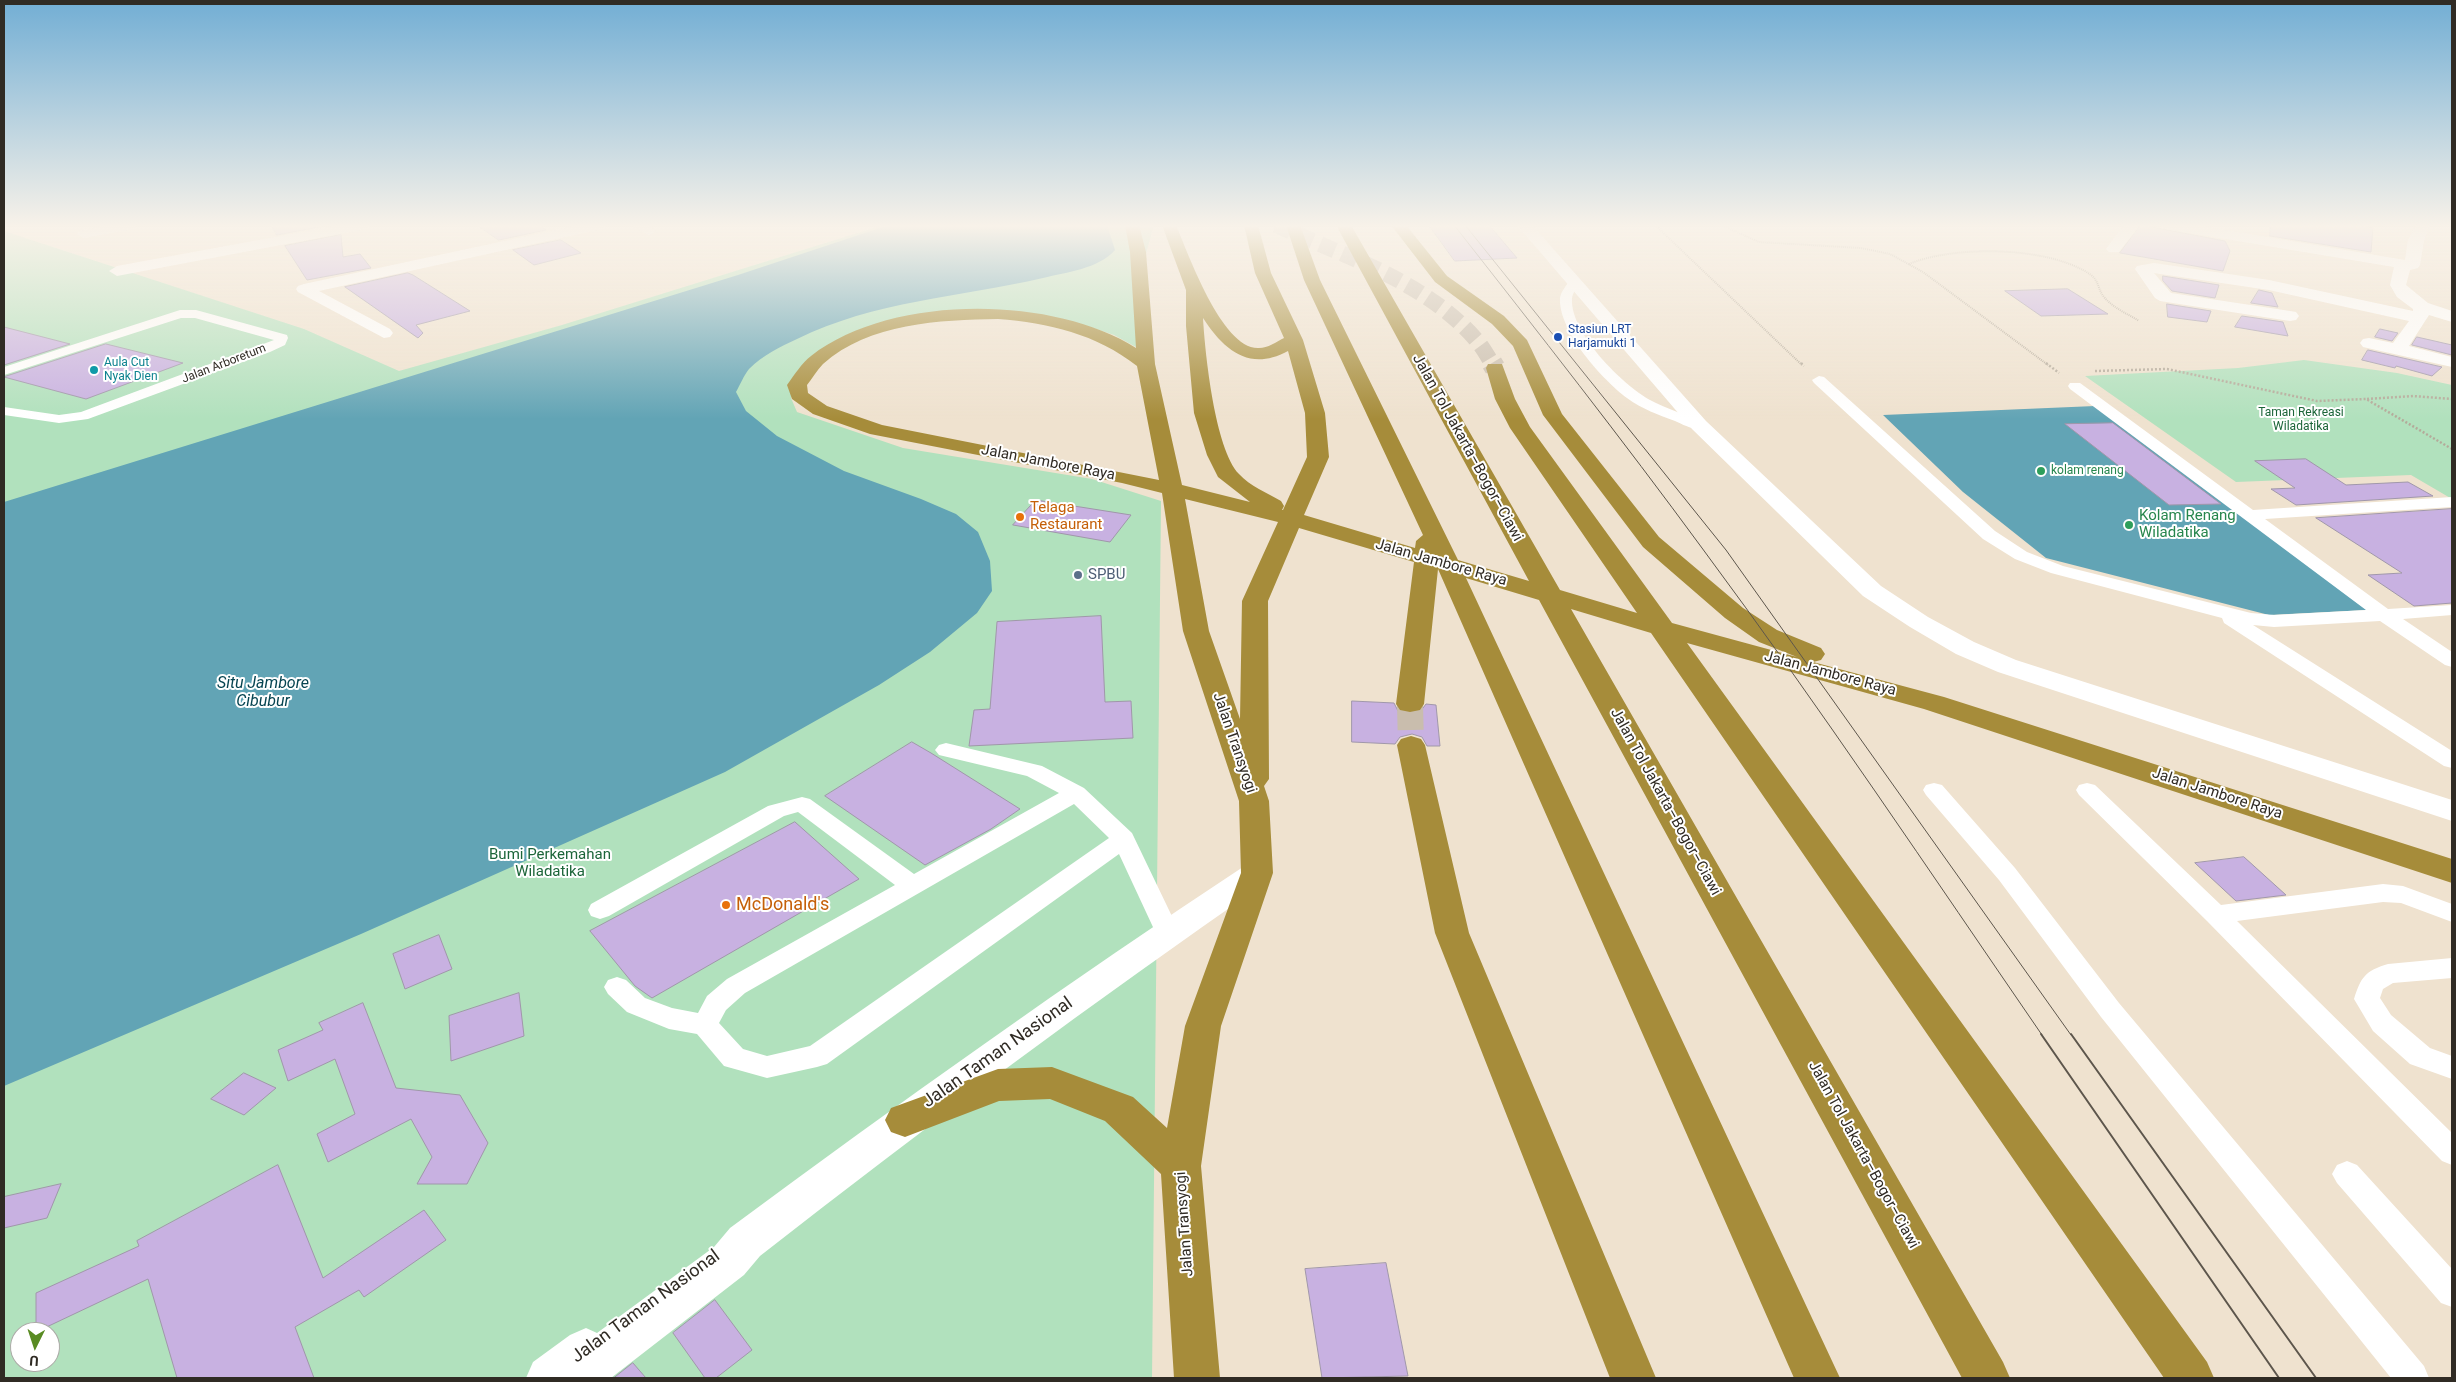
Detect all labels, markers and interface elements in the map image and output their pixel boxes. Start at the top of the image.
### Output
place label: Stasiun LRT Harjamukti 1 [1568,323,1636,351]
marker: Stasiun LRT Harjamukti 1 [1552,331,1564,343]
street label: Jalan Arboretum [180,341,268,387]
street label: Jalan Tol Jakarta–Bogor–Ciawi [1408,351,1526,545]
place label: Aula Cut Nyak Dien [104,356,158,384]
marker: Aula Cut Nyak Dien [88,364,100,376]
park label: Taman Rekreasi Wiladatika [2258,406,2344,434]
street label: Jalan Jambore Raya [980,441,1116,485]
place label: kolam renang [2051,464,2124,478]
marker: kolam renang [2035,465,2047,477]
place label: Telaga Restaurant [1030,499,1102,534]
place label: Kolam Renang Wiladatika [2139,507,2236,542]
marker: Telaga Restaurant [1014,511,1026,523]
marker: Kolam Renang Wiladatika [2123,519,2135,531]
street label: Jalan Jambore Raya [1373,536,1509,590]
place label: SPBU [1088,566,1125,584]
marker: SPBU [1072,569,1084,581]
street label: Jalan Jambore Raya [1762,648,1898,700]
water label: Situ Jambore Cibubur [217,674,309,712]
street label: Jalan Transyogi [1208,690,1260,796]
street label: Jalan Tol Jakarta–Bogor–Ciawi [1606,705,1724,899]
street label: Jalan Jambore Raya [2150,764,2284,824]
park label: Bumi Perkemahan Wiladatika [489,846,611,881]
place label: McDonald's [736,894,829,916]
marker: McDonald's [720,899,732,911]
street label: Jalan Taman Nasional [919,993,1077,1113]
street label: Jalan Tol Jakarta–Bogor–Ciawi [1804,1058,1922,1252]
street label: Jalan Transyogi [1172,1171,1198,1277]
street label: Jalan Taman Nasional [567,1246,725,1368]
north arrow [10,1322,60,1372]
text: U [29,1353,39,1369]

